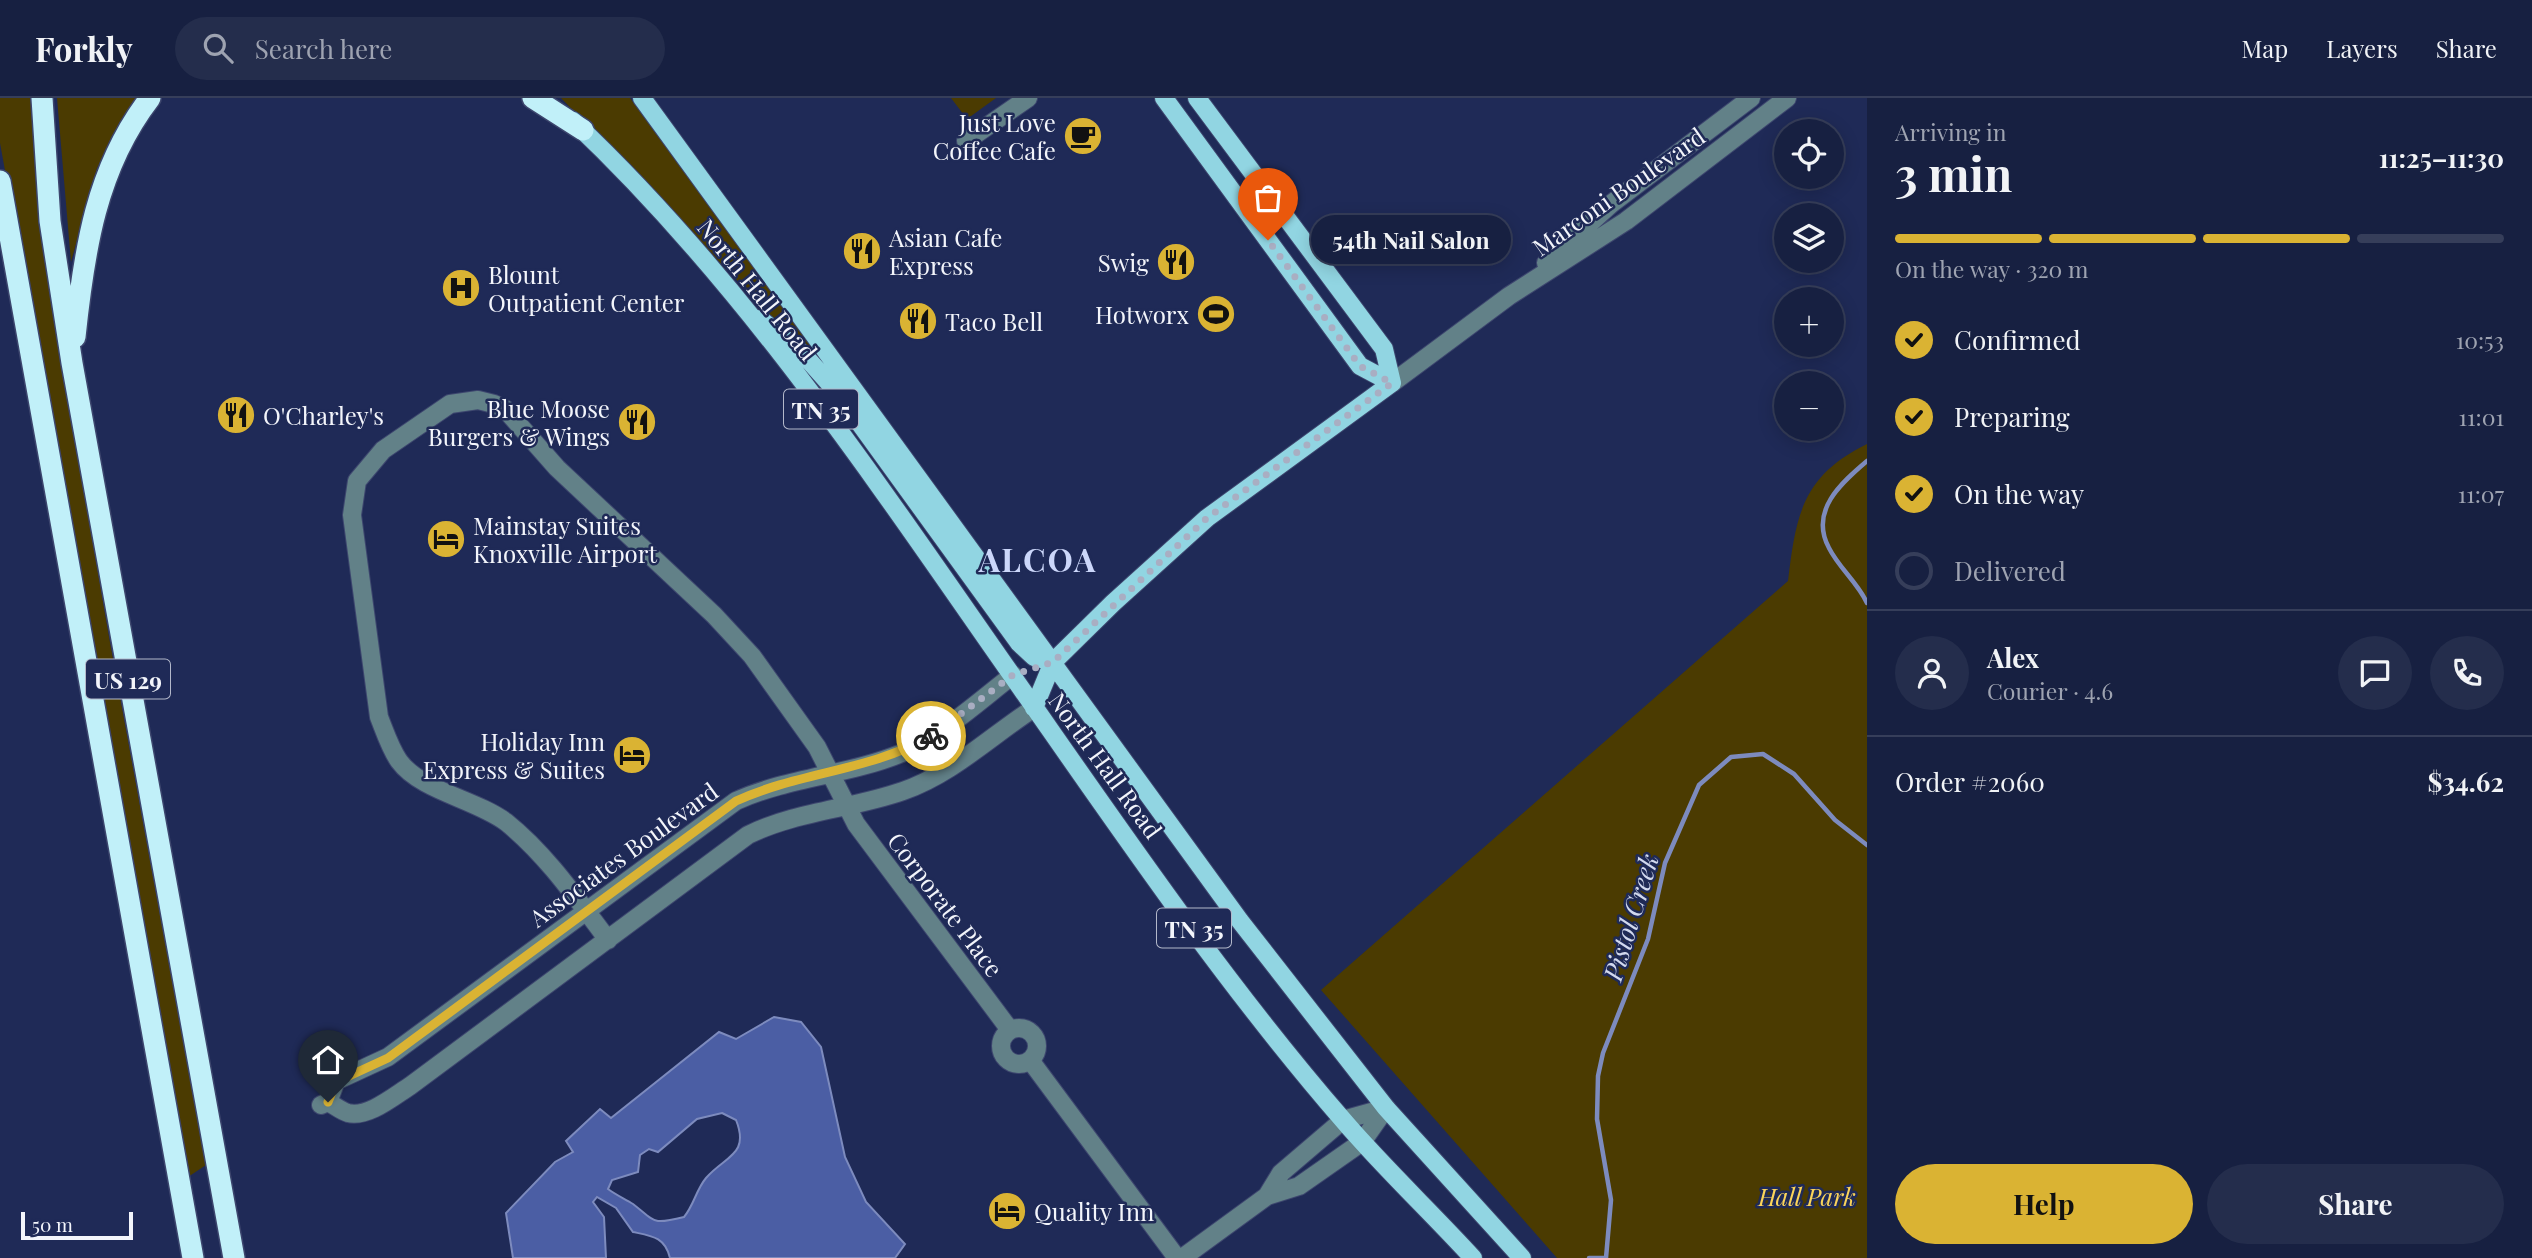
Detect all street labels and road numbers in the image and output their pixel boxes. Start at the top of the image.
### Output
street label: Marconi Boulevard [1525,120,1711,262]
street label: North Hall Road [691,212,825,366]
road number: TN 35 [784,390,858,428]
road number: US 129 [86,660,170,698]
street label: North Hall Road [1042,686,1170,845]
street label: Associates Boulevard [521,775,724,934]
street label: Corporate Place [881,825,1011,983]
road number: TN 35 [1157,908,1231,948]

